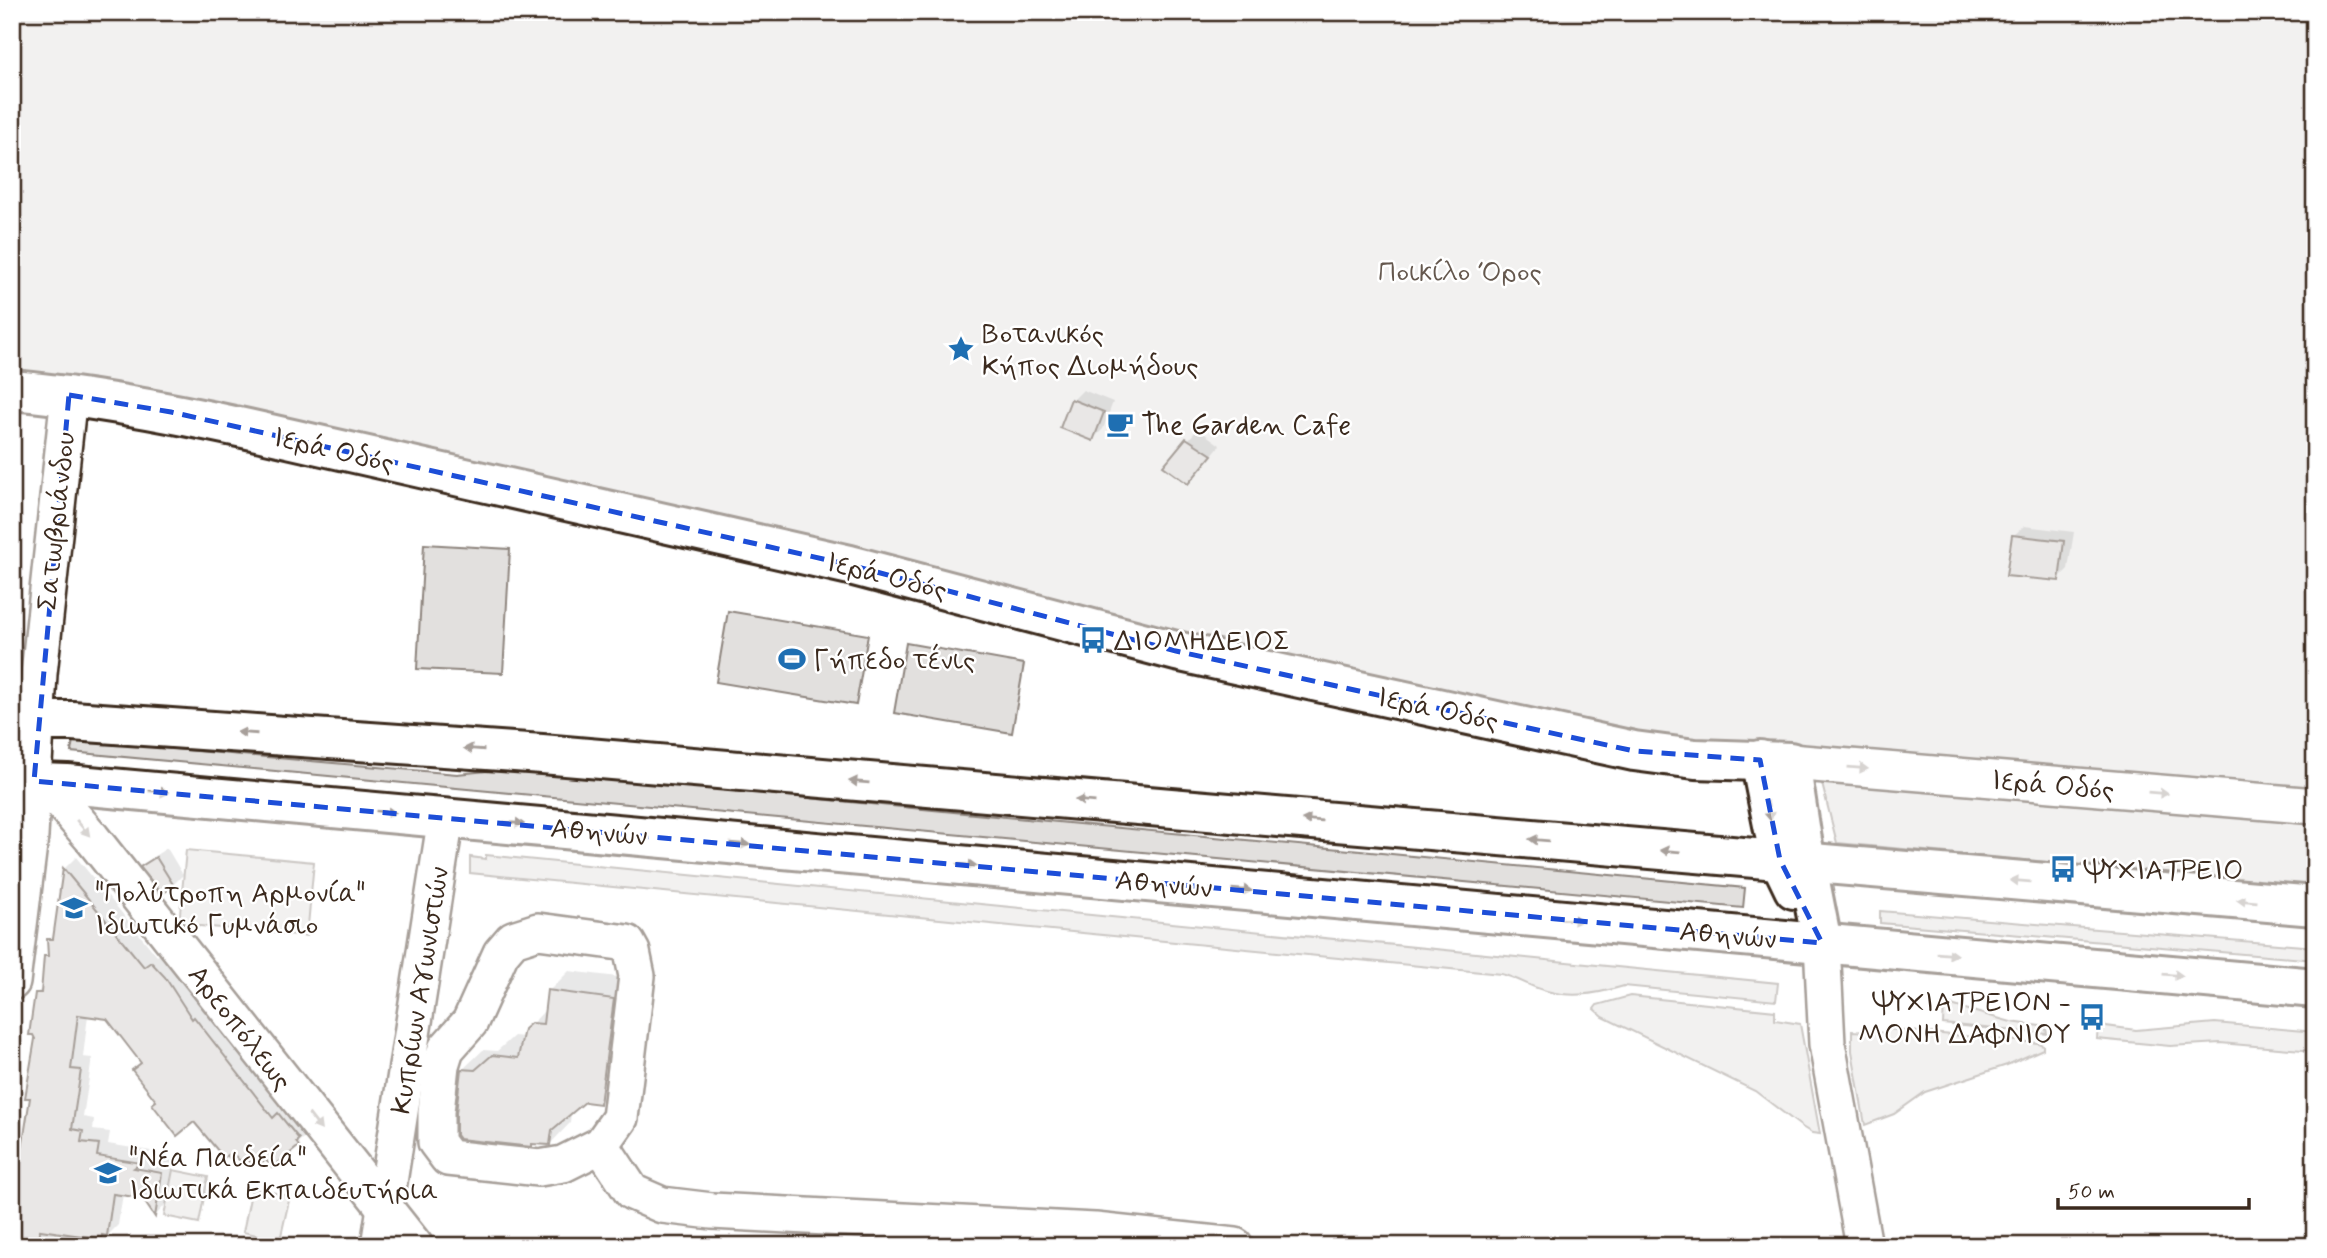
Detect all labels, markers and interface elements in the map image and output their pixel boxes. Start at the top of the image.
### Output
park label: Ποικίλο Όρος [1378,255,1542,292]
place label: Βοτανικός Κήπος Διομήδους [982,317,1198,386]
place icon: Βοτανικός Κήπος Διομήδους [946,334,976,364]
place label: The Garden Cafe [1141,408,1351,445]
cafe icon: The Garden Cafe [1105,409,1135,439]
street label: Ιερά Οδός [269,420,398,483]
street label: Σατωβριάνδου [30,430,85,612]
street label: Ιερά Οδός [822,545,951,610]
place label: ΔΙΟΜΗΔΕΙΟΣ [1114,624,1290,661]
bus stop icon: ΔΙΟΜΗΔΕΙΟΣ [1078,625,1108,655]
place label: Γήπεδο τένις [813,643,975,680]
sports icon: Γήπεδο τένις [777,644,807,674]
street label: Ιερά Οδός [1373,680,1502,741]
one-way arrow [236,727,258,738]
one-way arrow [463,743,485,754]
one-way arrow [1848,763,1870,774]
street label: Ιερά Οδός [1990,763,2116,810]
one-way arrow [847,776,869,787]
one-way arrow [148,787,170,798]
one-way arrow [2148,788,2170,799]
one-way arrow [1074,795,1096,806]
one-way arrow [1764,800,1775,822]
one-way arrow [375,807,397,818]
street label: Αθηνών [549,811,649,856]
one-way arrow [1301,814,1323,825]
one-way arrow [503,818,525,829]
one-way arrow [75,819,91,837]
one-way arrow [1527,834,1549,845]
one-way arrow [730,839,752,850]
one-way arrow [1659,845,1681,856]
place label: ΨΥΧΙΑΤΡΕΙΟ [2083,853,2243,890]
bus stop icon: ΨΥΧΙΑΤΡΕΙΟ [2048,854,2078,884]
one-way arrow [956,860,978,871]
street label: Αθηνών [1114,863,1214,908]
street label: Κυπρίων Αγωνιστών [384,864,459,1117]
one-way arrow [2009,875,2031,886]
place label: "Πολύτροπη Αρμονία" Ιδιωτικό Γυμνάσιο [95,876,366,945]
one-way arrow [1232,885,1254,896]
school or university icon: "Πολύτροπη Αρμονία" Ιδιωτικό Γυμνάσιο [59,893,89,923]
one-way arrow [2236,895,2258,906]
street label: Αθηνών [1678,914,1778,959]
one-way arrow [1561,915,1583,926]
one-way arrow [1936,949,1958,960]
street label: Αρεοπόλεως [178,958,300,1099]
one-way arrow [2163,970,2185,981]
place label: ΨΥΧΙΑΤΡΕΙΟΝ - ΜΟΝΗ ΔΑΦΝΙΟΥ [1858,985,2071,1054]
bus stop icon: ΨΥΧΙΑΤΡΕΙΟΝ - ΜΟΝΗ ΔΑΦΝΙΟΥ [2077,1002,2107,1032]
one-way arrow [308,1112,323,1130]
place label: "Νέα Παιδεία" Ιδιωτικά Εκπαιδευτήρια [129,1141,438,1210]
school or university icon: "Νέα Παιδεία" Ιδιωτικά Εκπαιδευτήρια [93,1158,123,1188]
scale bar [2058,1167,2248,1211]
text: 50 m [2068,1178,2115,1206]

